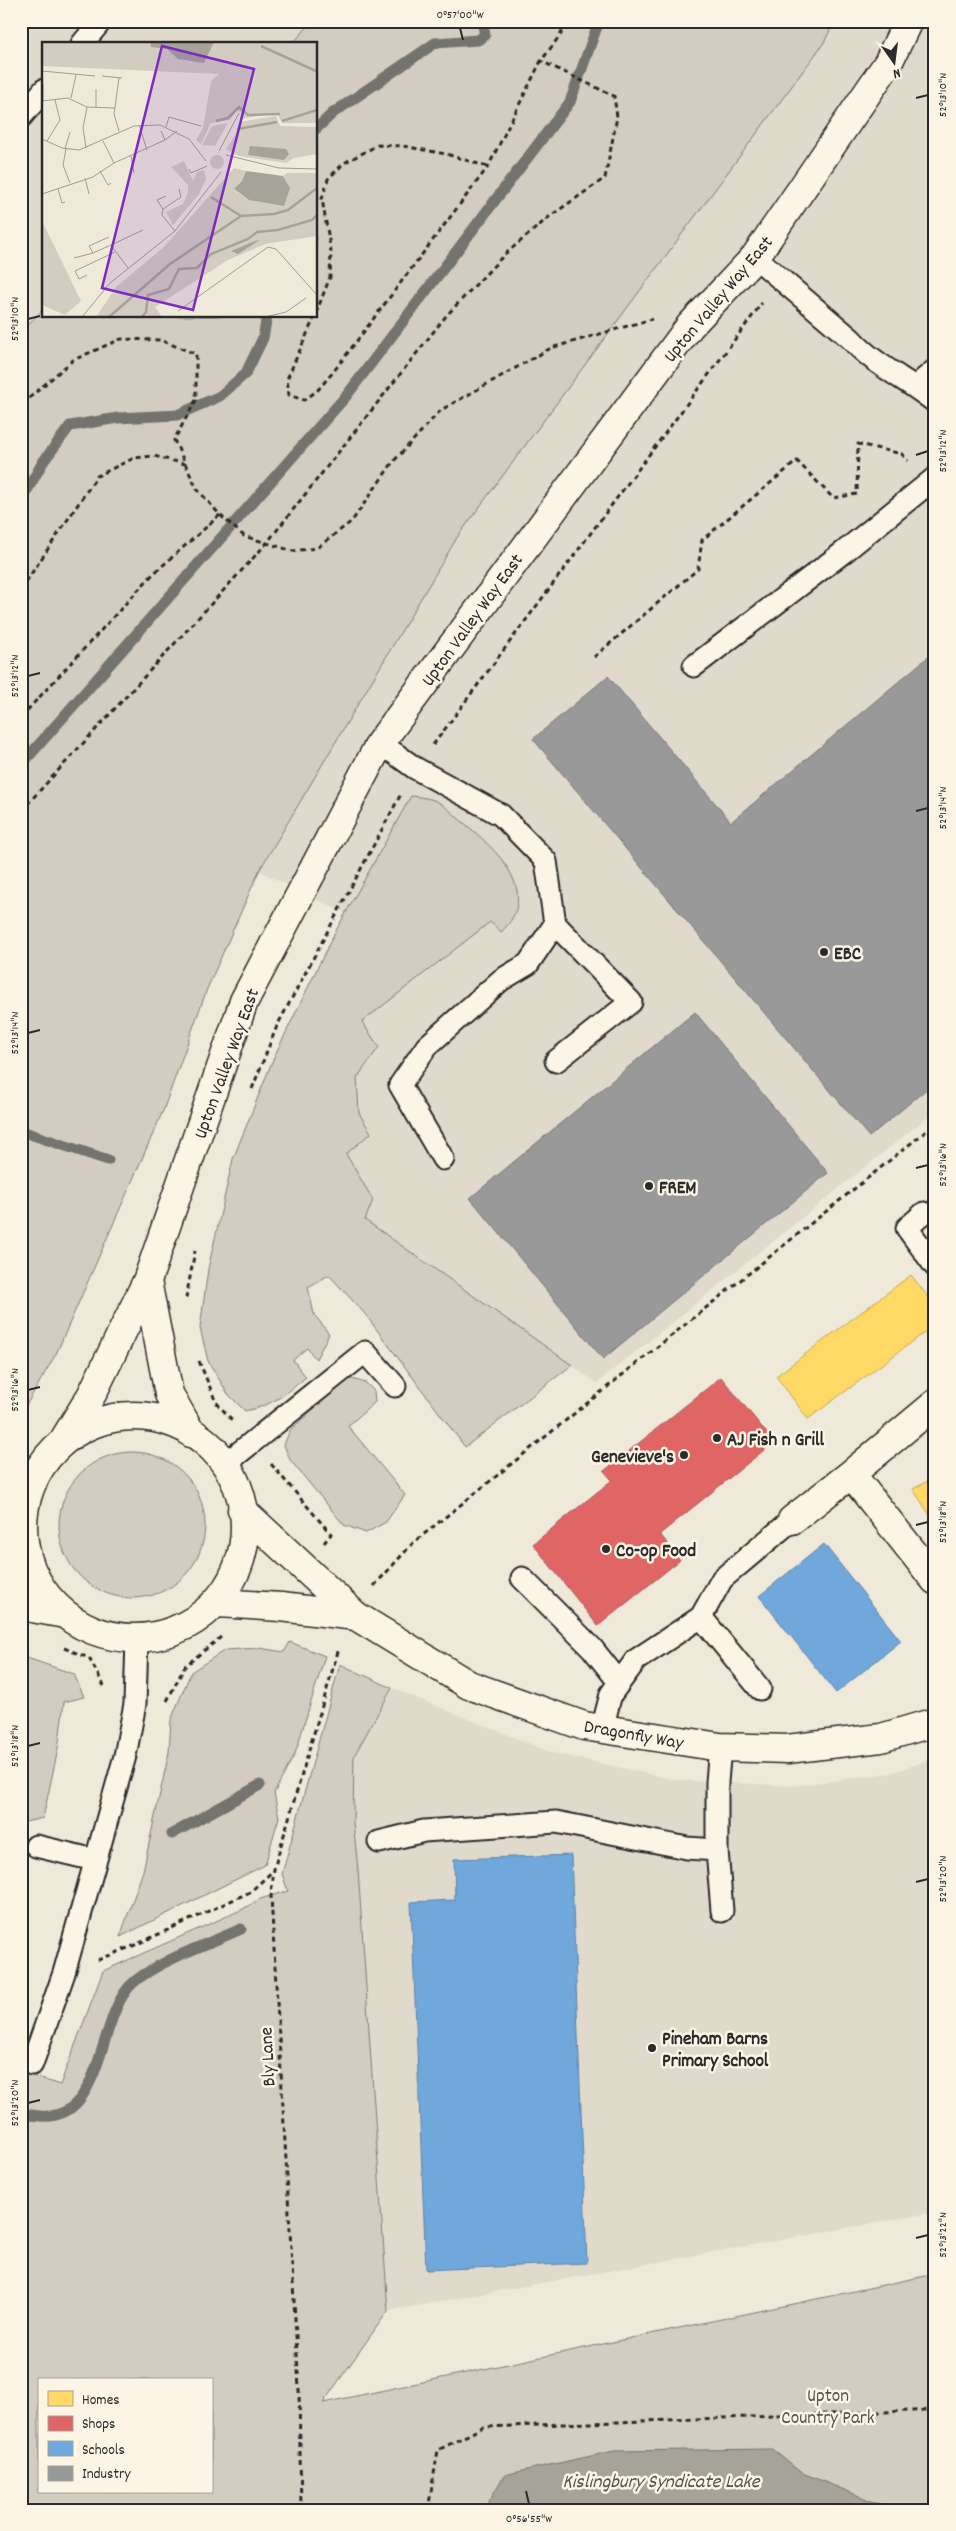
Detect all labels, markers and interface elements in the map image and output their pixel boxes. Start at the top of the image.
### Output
text: 0°57'00"W [436,7,484,24]
north arrow [868,38,918,88]
inset map [42,42,318,318]
text: N [891,62,902,83]
text: 52°13'10"N [935,73,952,117]
street label: Upton Valley Way East [658,231,781,370]
text: 52°13'10"N [7,297,24,341]
text: 52°13'12"N [935,429,952,473]
street label: Upton Valley Way East [416,549,531,693]
text: 52°13'12"N [7,654,24,698]
text: 52°13'14"N [935,787,952,829]
place label: EBC [834,942,862,969]
marker: EBC [818,946,830,958]
street label: Upton Valley Way East [189,985,268,1143]
text: 52°13'14"N [7,1012,24,1054]
text: 52°13'16"N [935,1143,952,1187]
place label: FREM [659,1176,697,1203]
marker: FREM [643,1180,655,1192]
text: 52°13'16"N [7,1368,24,1412]
place label: AJ Fish n Grill [727,1428,824,1455]
marker: AJ Fish n Grill [711,1432,723,1444]
place label: Genevieve's [591,1445,674,1472]
marker: Genevieve's [678,1449,690,1461]
text: 52°13'18"N [935,1501,952,1543]
place label: Co-op Food [616,1539,696,1566]
marker: Co-op Food [600,1543,612,1555]
street label: Dragonfly Way [582,1714,685,1759]
text: 52°13'18"N [7,1725,24,1767]
text: 52°13'20"N [935,1855,952,1902]
street label: Bly Lane [254,2026,285,2087]
place label: Pineham Barns Primary School [662,2027,769,2076]
marker: Pineham Barns Primary School [646,2042,658,2054]
text: 52°13'20"N [7,2079,24,2126]
text: 52°13'22"N [935,2212,952,2258]
legend [38,2378,212,2494]
park label: Upton Country Park [781,2384,875,2433]
text: Homes [82,2390,120,2412]
text: Shops [82,2414,115,2436]
text: Schools [82,2440,125,2462]
text: Industry [82,2464,131,2486]
water label: Kislingbury Syndicate Lake [562,2469,761,2497]
text: 0°56'55"W [506,2511,552,2528]

